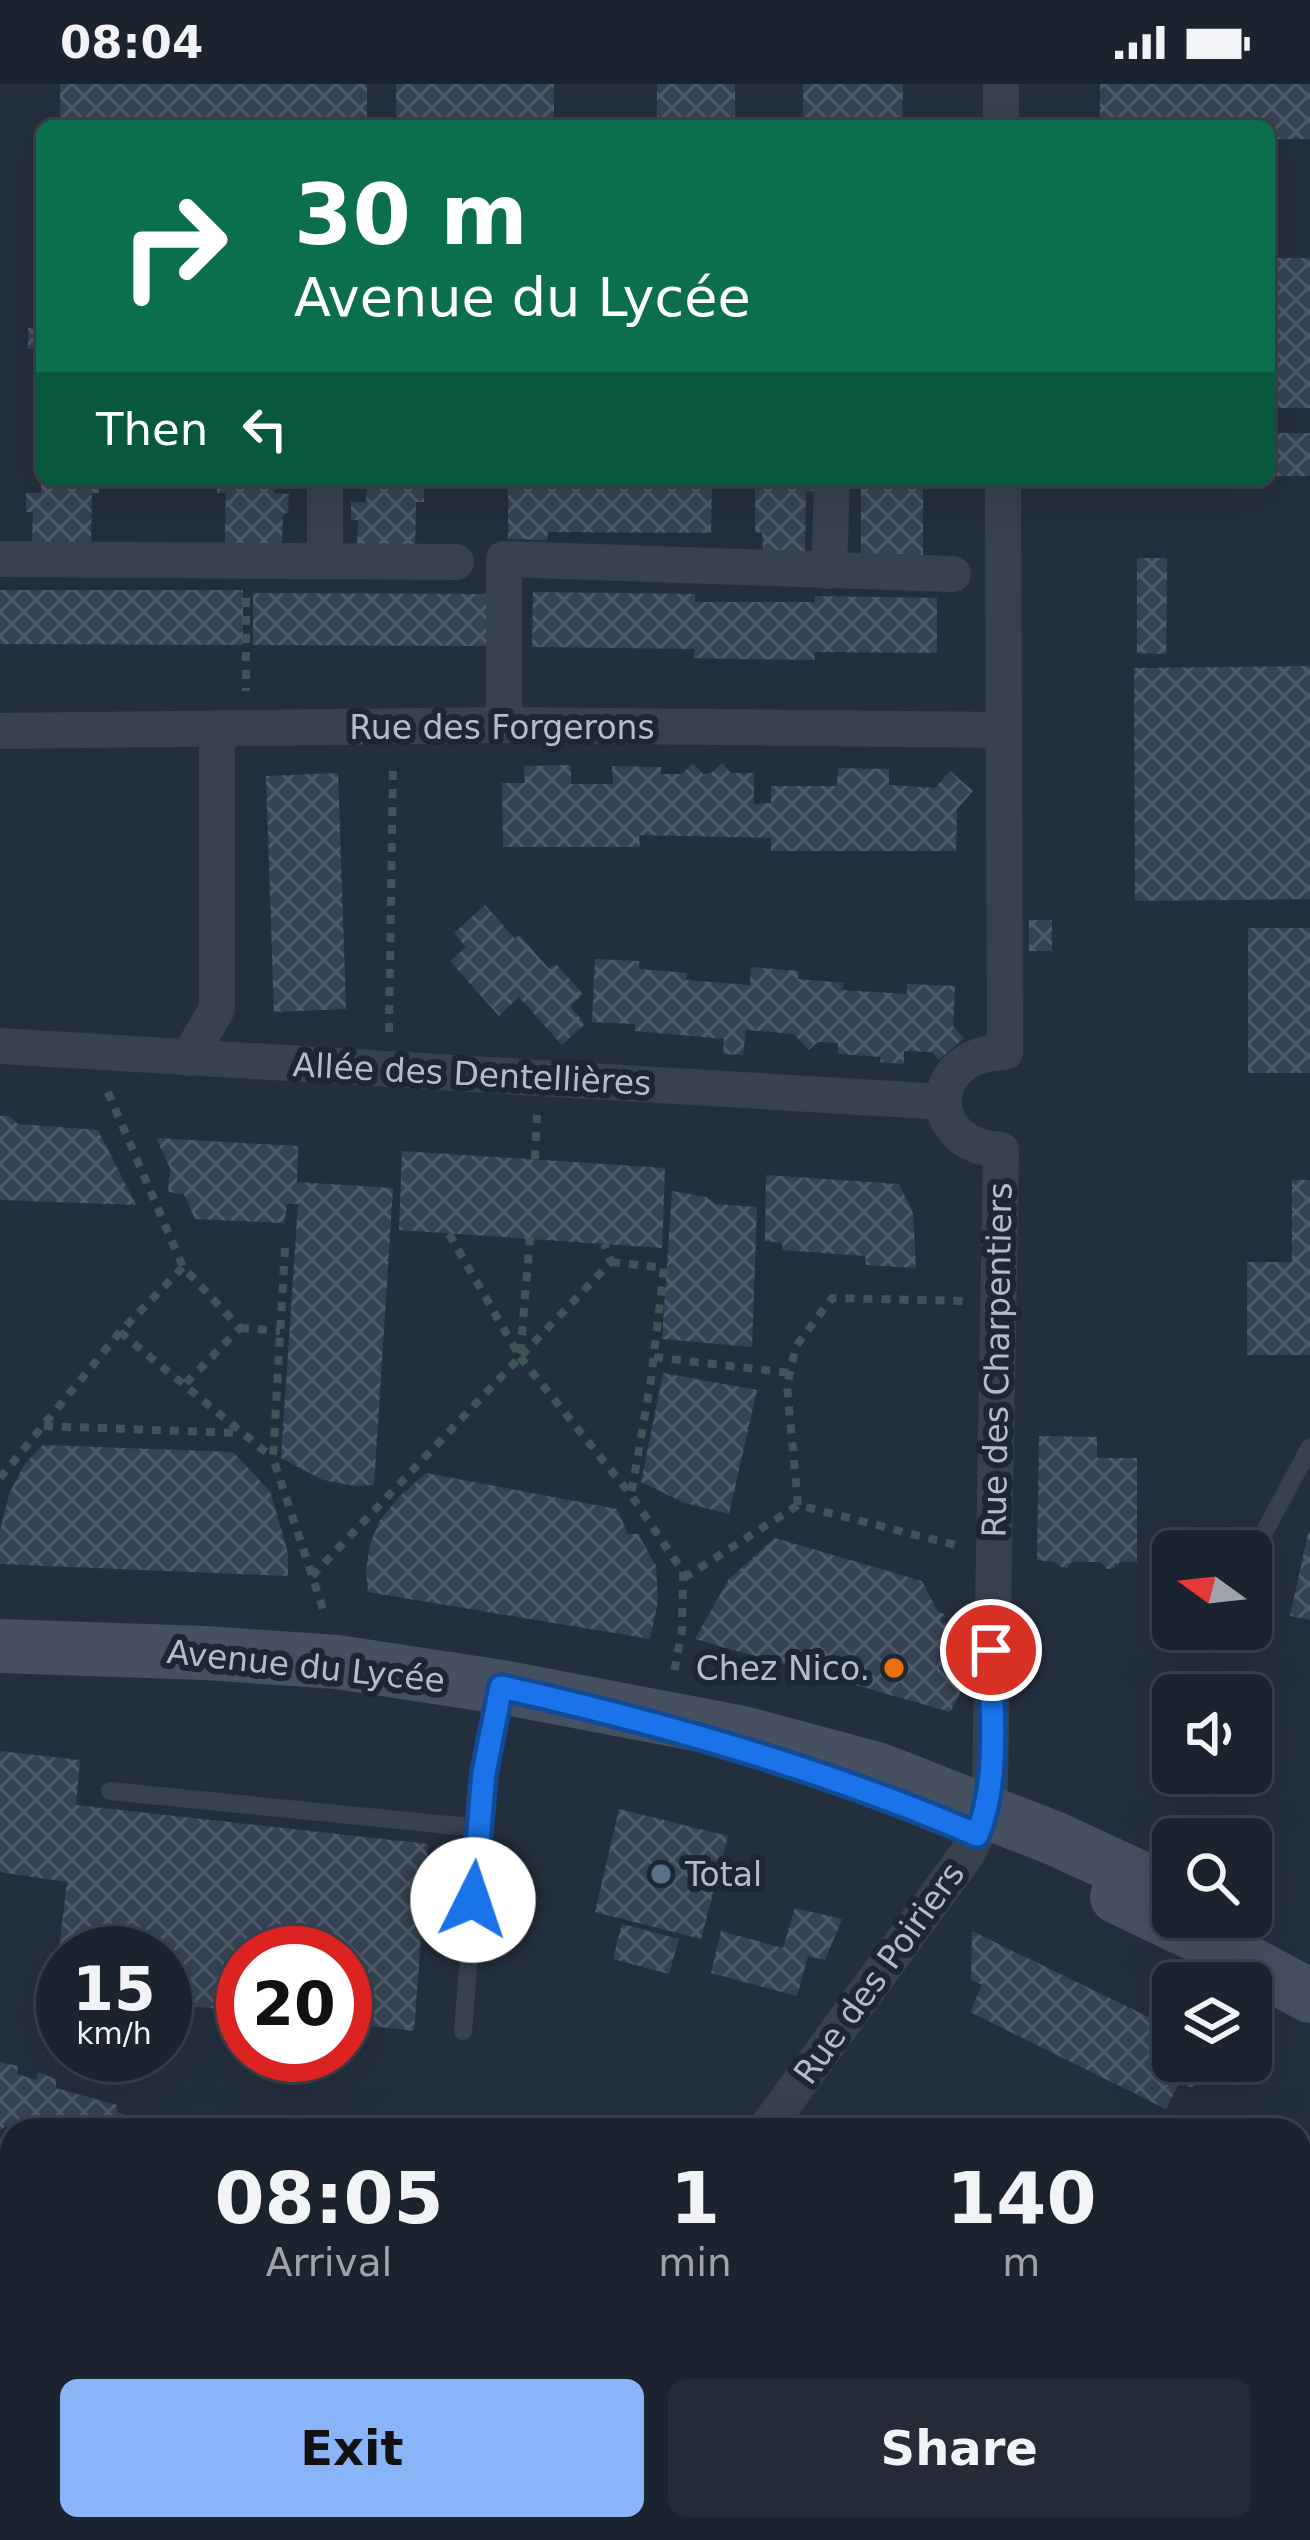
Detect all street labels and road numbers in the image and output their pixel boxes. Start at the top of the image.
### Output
street label: Rue des Forgerons [349,708,655,747]
street label: Allée des Dentellières [292,1045,652,1103]
street label: Rue des Charpentiers [974,1182,1020,1538]
street label: Avenue du Lycée [165,1632,447,1700]
street label: Rue des Poiriers [786,1855,972,2091]

